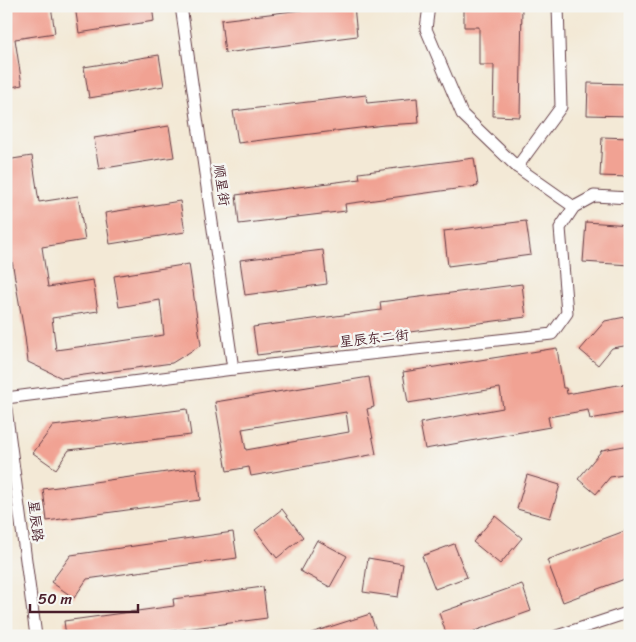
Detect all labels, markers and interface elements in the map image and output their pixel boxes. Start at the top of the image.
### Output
street label: 顺星街 [206,163,237,208]
street label: 星辰东二街 [338,322,410,355]
street label: 星辰路 [21,499,50,543]
scale bar [30,582,138,614]
text: 50 m [38,586,73,612]

